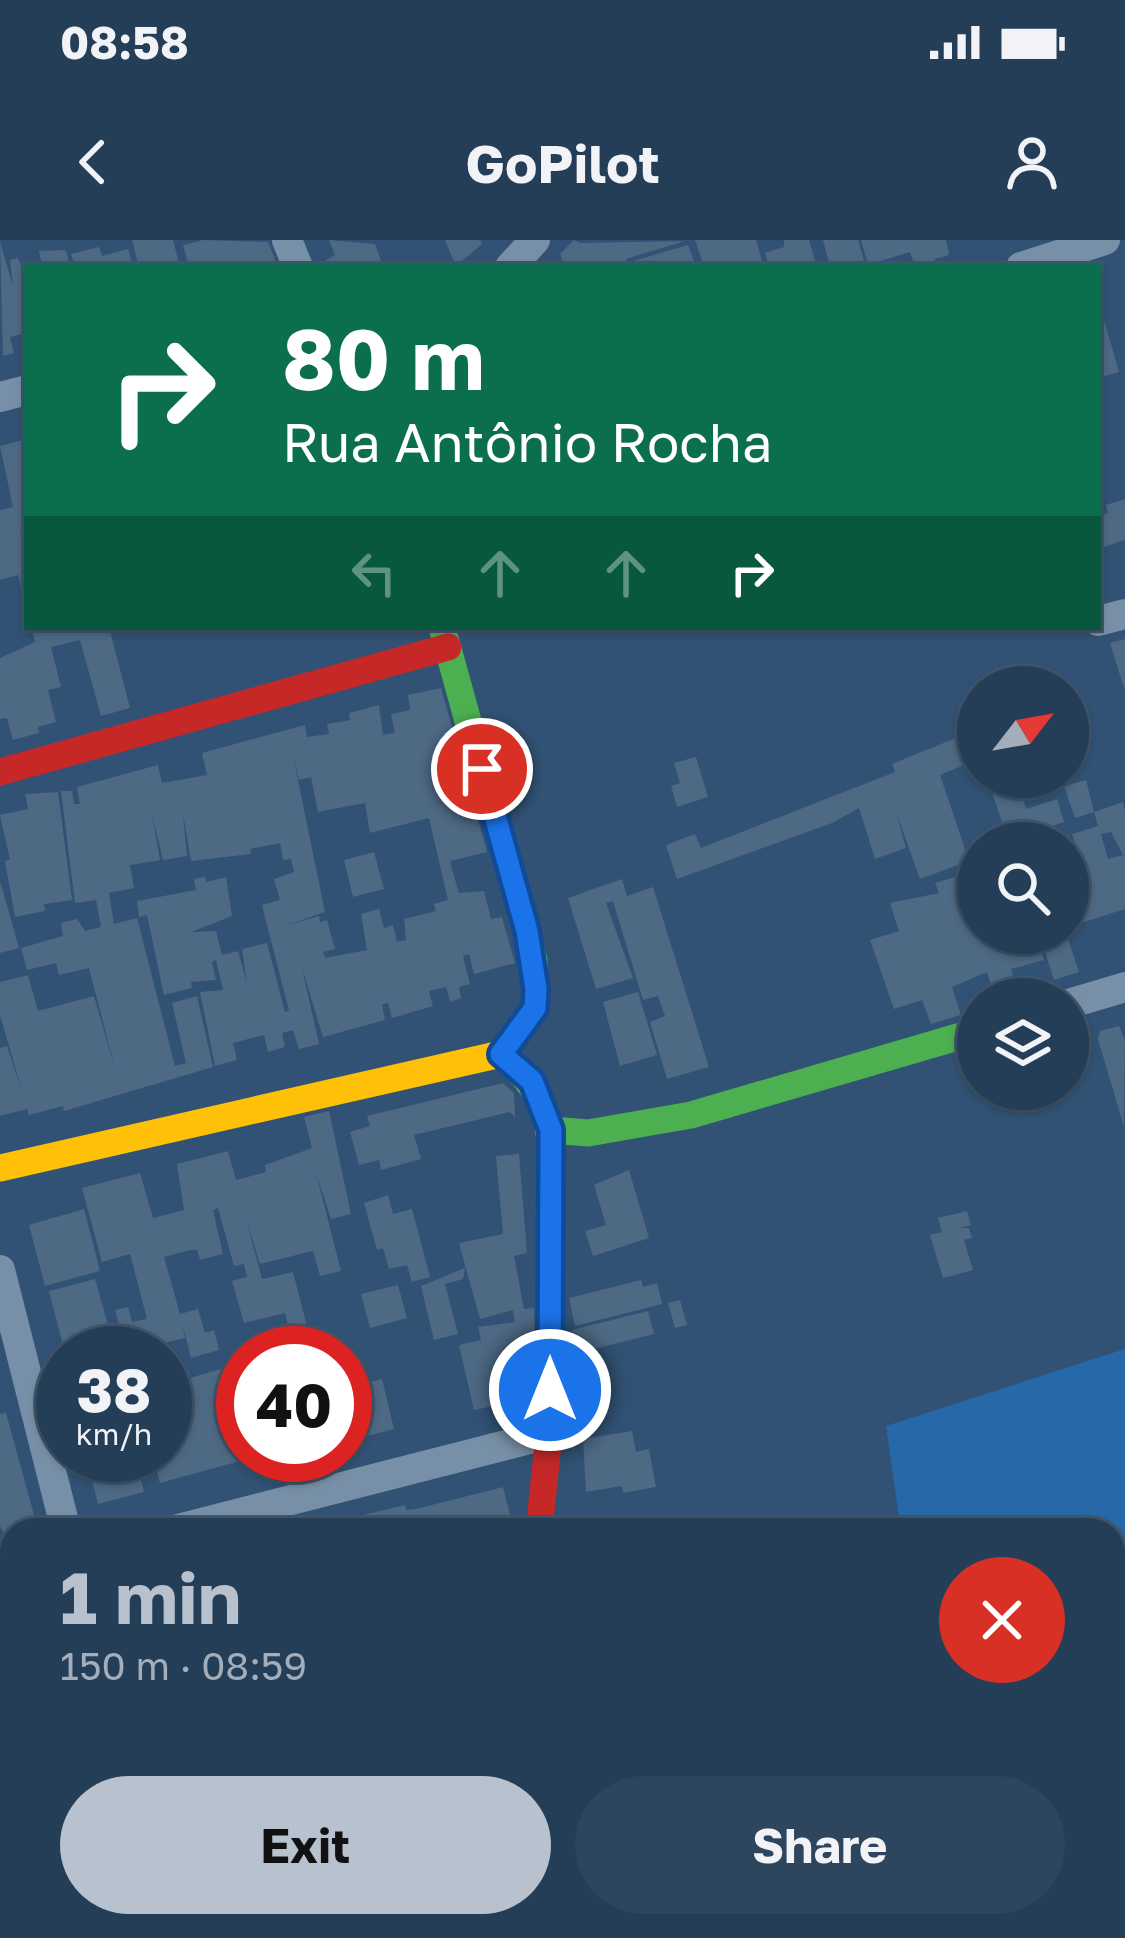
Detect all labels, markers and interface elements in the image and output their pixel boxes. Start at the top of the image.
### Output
text: 08:58 [60,15,189,69]
icon: back [60,129,126,195]
icon: person [999,129,1065,195]
text: GoPilot [465,130,660,195]
text: 80 m [282,308,485,408]
icon: right [84,312,240,468]
text: Rua Antônio Rocha [282,409,772,474]
icon: left [341,540,407,606]
icon: ahead [467,540,533,606]
icon: ahead [593,540,659,606]
icon: right [719,540,785,606]
north arrow [957,666,1089,798]
map controls [957,666,1089,1110]
pin [431,718,533,820]
icon: arrive [449,736,515,802]
button: search [957,822,1089,954]
button: layers [957,978,1089,1110]
speed limit sign: 40 [216,1326,372,1482]
position arrow [487,1327,613,1453]
text: 38 [76,1353,151,1425]
text: km/h [76,1416,152,1452]
text: 1 min [60,1553,241,1640]
button: close [939,1557,1065,1683]
text: 150 m · 08:59 [60,1642,307,1689]
button: Exit [60,1776,551,1914]
button: Share [575,1776,1065,1914]

